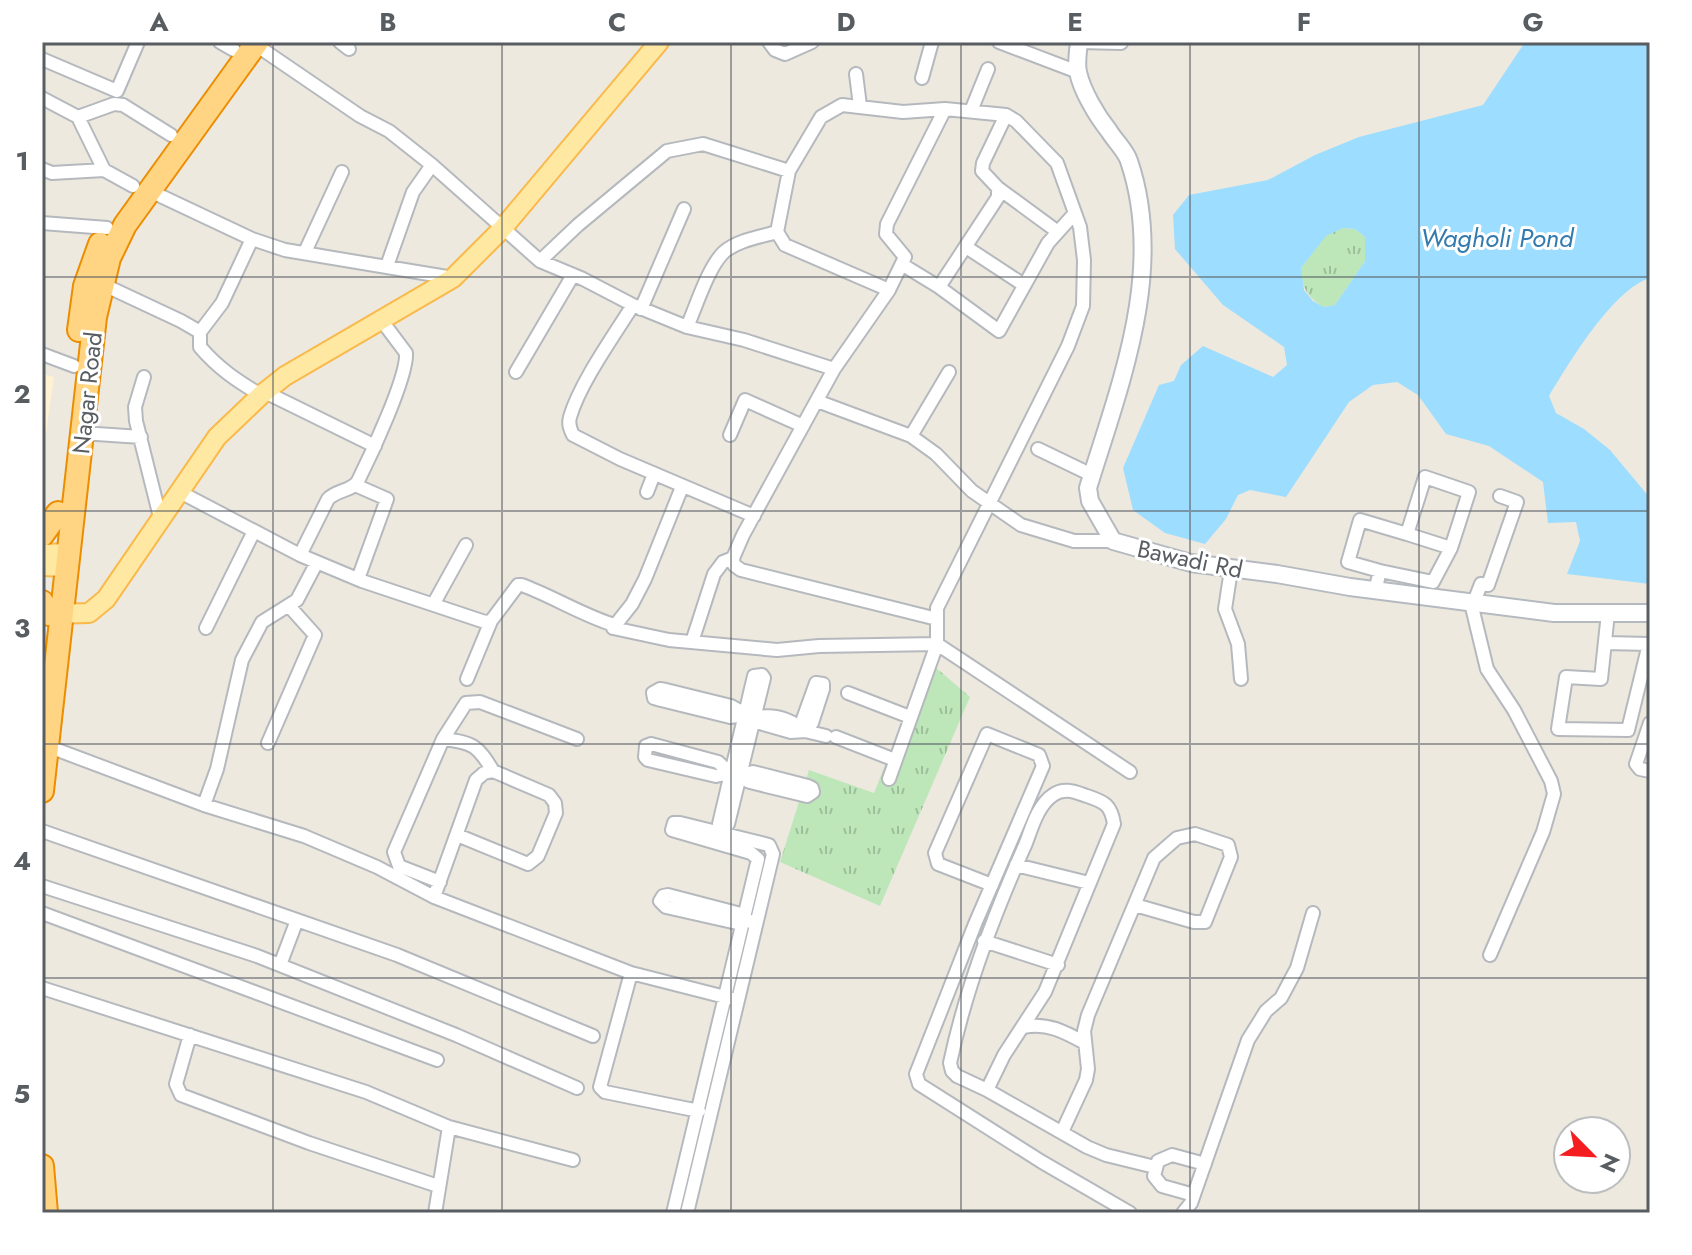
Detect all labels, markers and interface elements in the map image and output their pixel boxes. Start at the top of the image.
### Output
text: A [148,3,169,41]
text: B [379,3,397,41]
text: C [608,3,626,41]
text: D [836,3,856,41]
text: E [1067,3,1083,41]
text: F [1297,3,1311,41]
text: G [1522,3,1544,41]
text: 1 [15,142,29,180]
water label: Wagholi Pond [1421,219,1575,257]
street label: Nagar Road [63,330,111,456]
text: 2 [13,375,31,413]
street label: Bawadi Rd [1134,531,1246,587]
text: 3 [14,609,30,647]
text: 4 [13,842,31,880]
text: 5 [14,1075,30,1113]
north arrow [1552,1115,1632,1195]
text: N [1592,1149,1628,1178]

